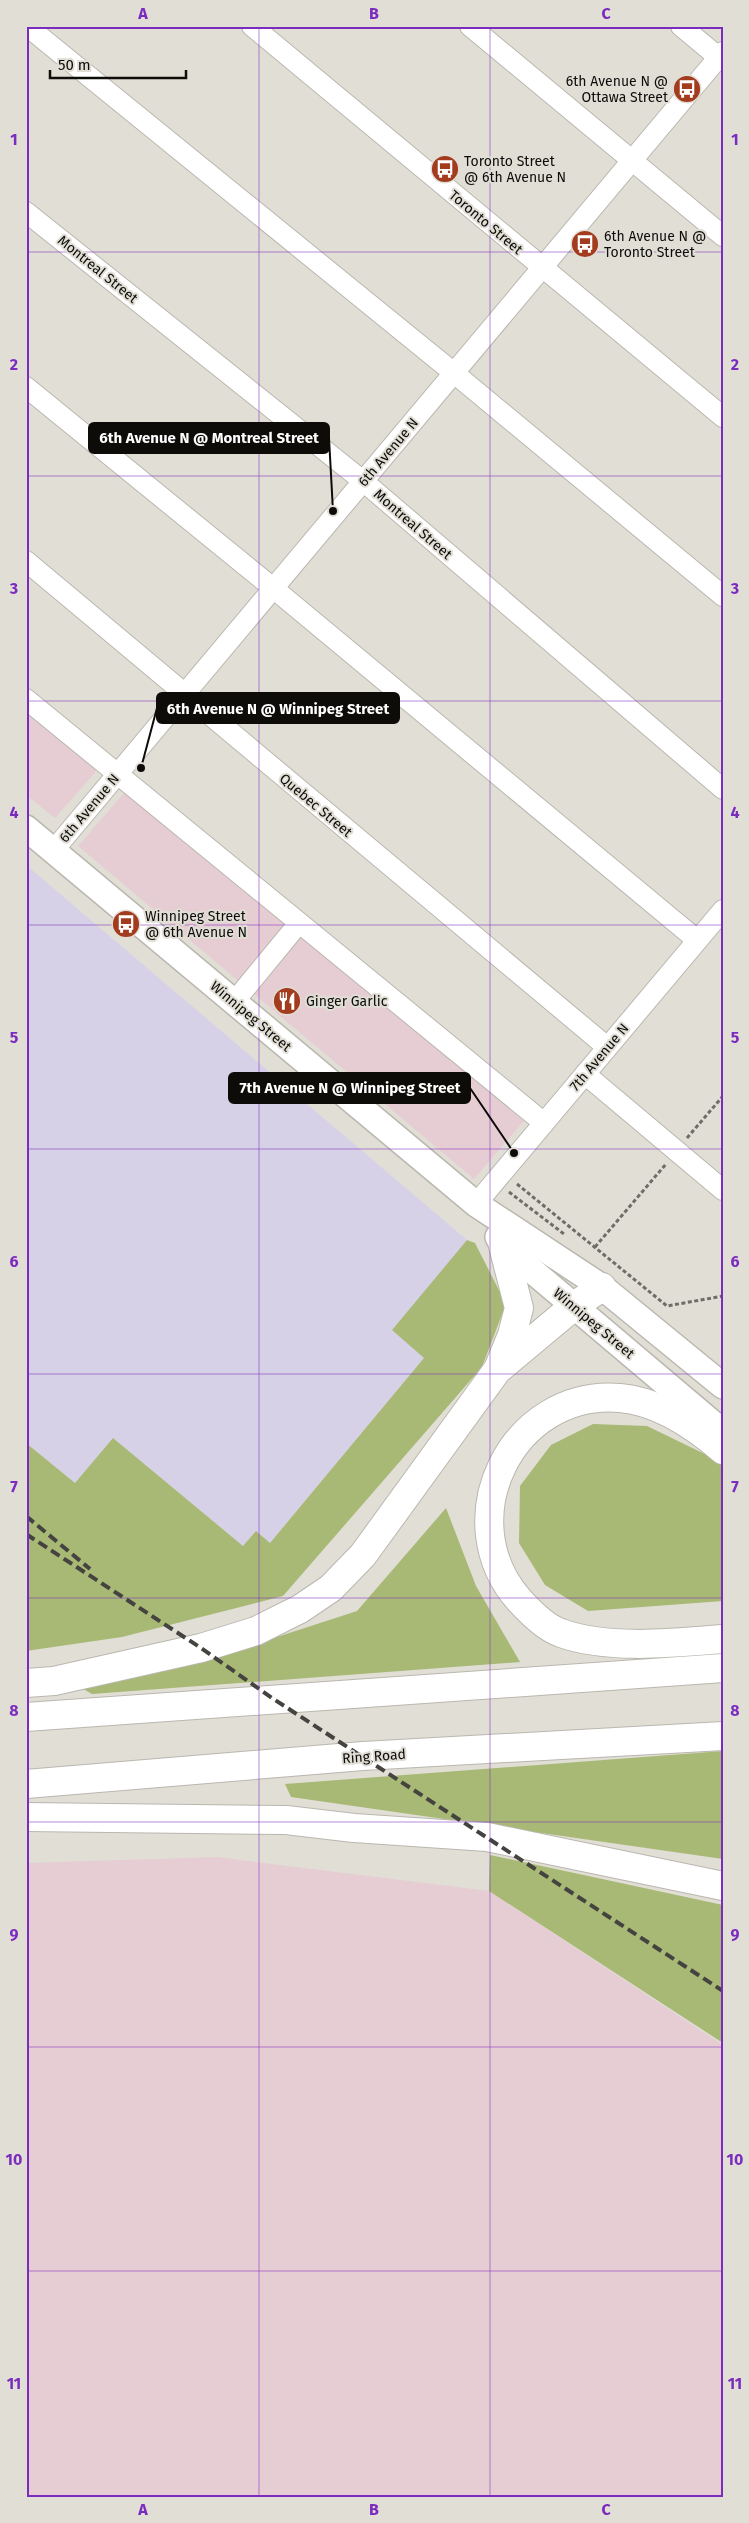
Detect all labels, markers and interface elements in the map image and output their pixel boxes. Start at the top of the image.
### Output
text: A [137,4,148,23]
text: B [369,4,379,23]
text: C [601,4,611,23]
scale bar [50,48,186,80]
text: 50 m [58,56,91,74]
place label: 6th Avenue N @ Ottawa Street [566,73,669,106]
bus stop icon: 6th Avenue N @ Ottawa Street [672,74,702,104]
text: 1 [10,130,18,149]
text: 1 [731,130,739,149]
place label: Toronto Street @ 6th Avenue N [464,153,566,186]
bus stop icon: Toronto Street @ 6th Avenue N [430,154,460,184]
street label: Toronto Street [445,187,527,259]
place label: 6th Avenue N @ Toronto Street [604,228,706,261]
bus stop icon: 6th Avenue N @ Toronto Street [570,229,600,259]
street label: Montreal Street [54,232,142,307]
text: 2 [10,355,18,374]
text: 2 [731,355,739,374]
street label: 6th Avenue N [355,415,422,490]
callout: 6th Avenue N @ Montreal Street [89,423,329,453]
text: 6th Avenue N @ Montreal Street [99,429,319,447]
street label: Montreal Street [370,486,456,564]
text: 3 [9,579,18,598]
text: 3 [730,579,739,598]
callout: 6th Avenue N @ Winnipeg Street [157,693,399,723]
text: 6th Avenue N @ Winnipeg Street [167,700,389,718]
street label: Quebec Street [276,770,356,841]
street label: 6th Avenue N [56,771,123,846]
text: 4 [9,803,19,822]
text: 4 [730,803,740,822]
place label: Winnipeg Street @ 6th Avenue N [145,908,247,941]
bus stop icon: Winnipeg Street @ 6th Avenue N [111,909,141,939]
street label: Winnipeg Street [207,977,295,1056]
restaurant icon: Ginger Garlic [272,986,302,1016]
place label: Ginger Garlic [306,993,388,1010]
street label: 7th Avenue N [566,1020,633,1095]
text: 5 [10,1028,19,1047]
text: 5 [731,1028,740,1047]
callout: 7th Avenue N @ Winnipeg Street [229,1073,470,1103]
text: 7th Avenue N @ Winnipeg Street [240,1079,461,1097]
text: 6 [9,1252,19,1271]
text: 6 [730,1252,740,1271]
street label: Winnipeg Street [550,1284,638,1363]
text: 7 [10,1477,18,1496]
text: 7 [731,1477,739,1496]
text: 8 [9,1701,19,1720]
text: 8 [730,1701,740,1720]
street label: Ring Road [342,1746,407,1767]
text: 9 [10,1925,19,1944]
text: 9 [731,1925,740,1944]
text: 10 [6,2150,22,2169]
text: 10 [727,2150,743,2169]
text: 11 [7,2374,21,2393]
text: 11 [728,2374,742,2393]
text: A [137,2500,148,2519]
text: B [369,2500,379,2519]
text: C [601,2500,611,2519]

